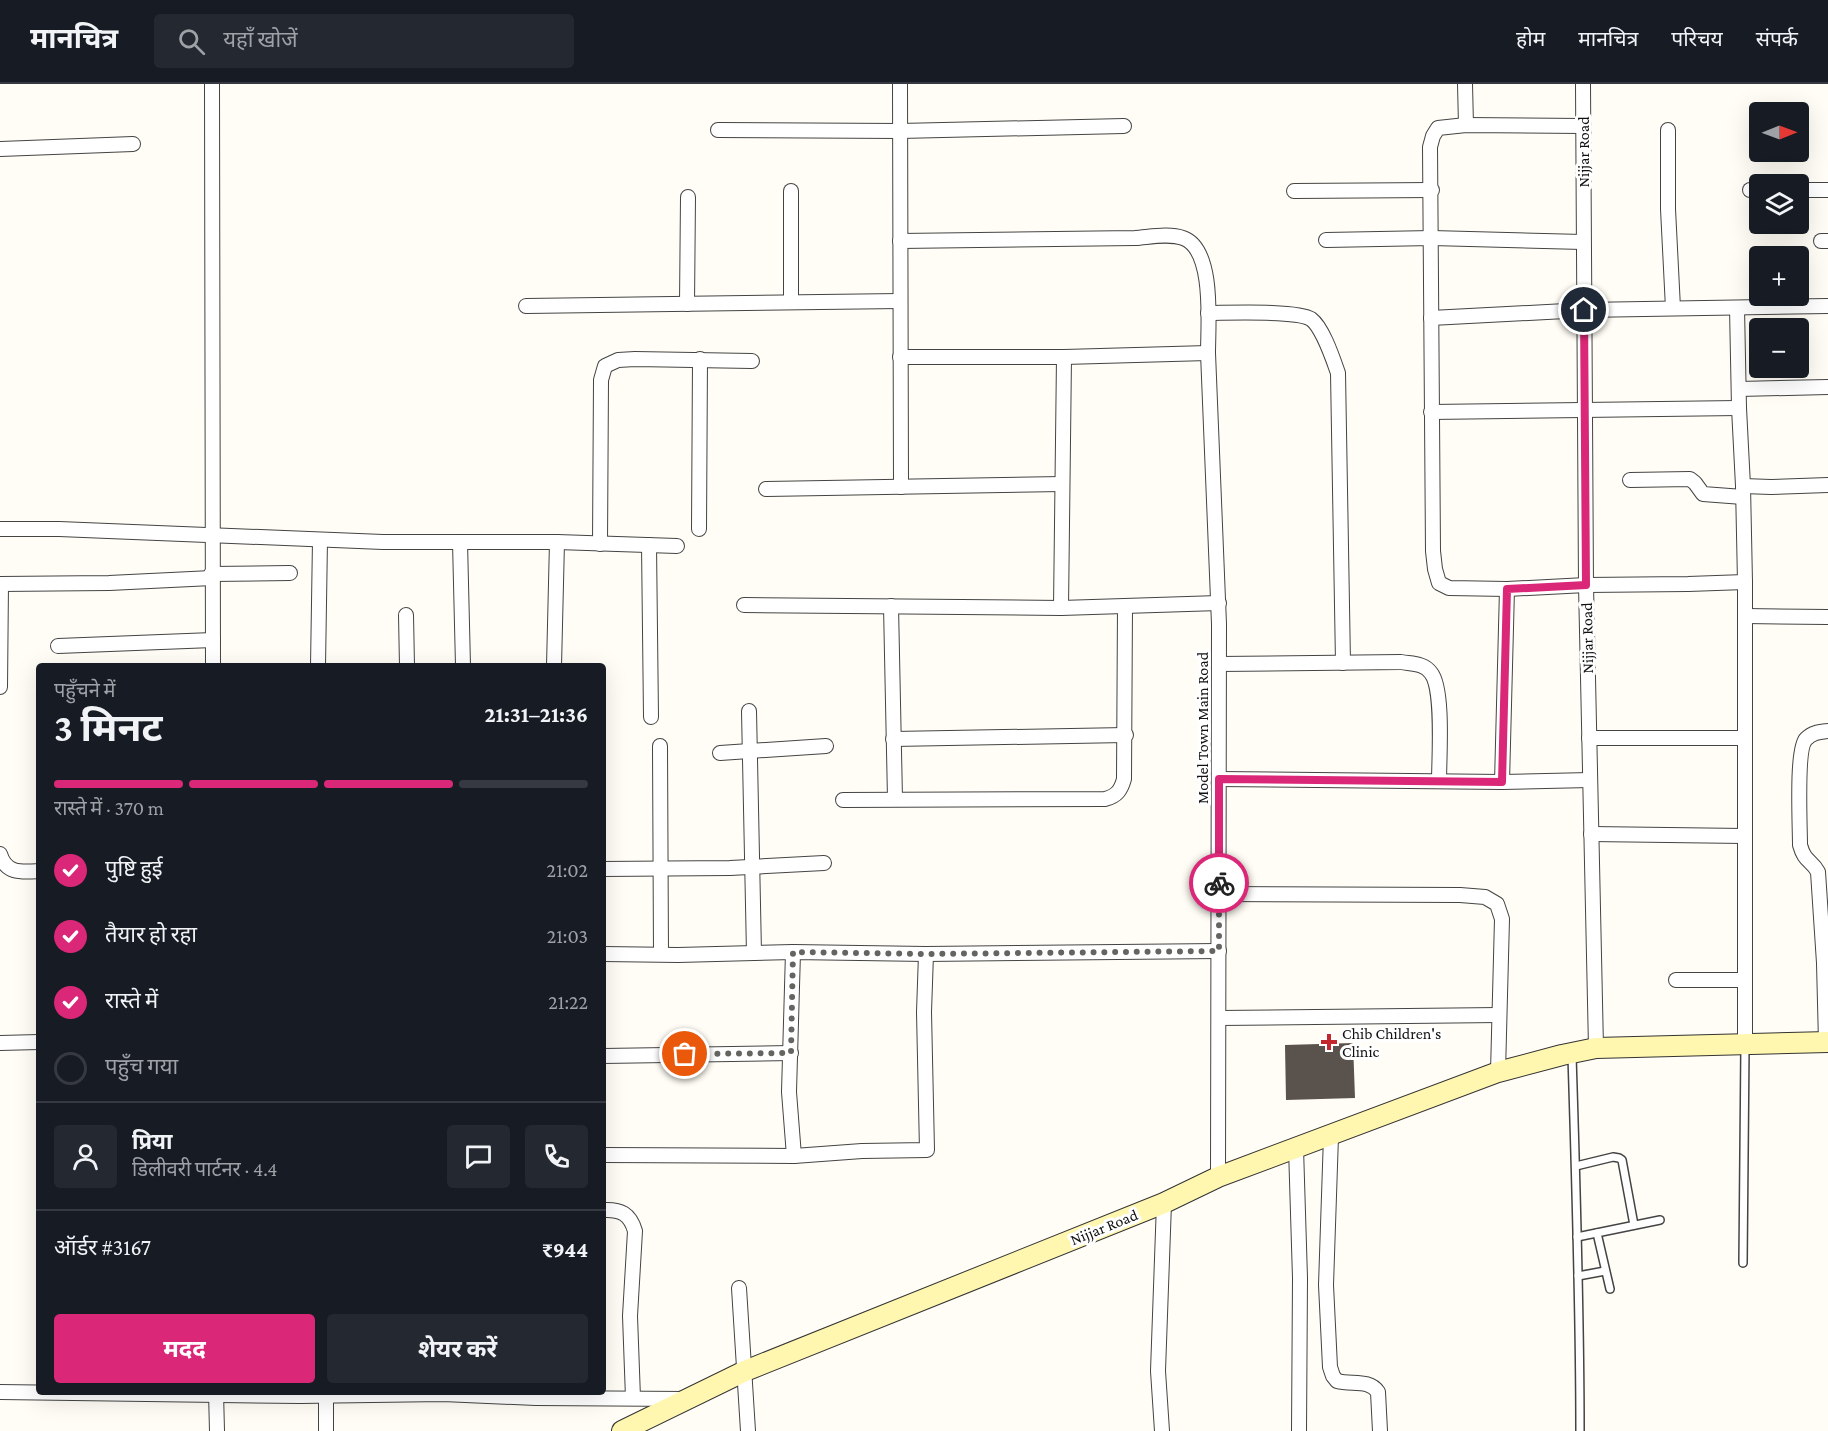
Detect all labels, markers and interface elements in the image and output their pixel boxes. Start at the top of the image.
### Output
search box [154,14,574,68]
text: मानचित्र [30,23,118,54]
icon: search [175,25,208,58]
text: यहाँ खोजें [223,27,298,52]
text: होम [1516,27,1545,51]
text: मानचित्र [1578,27,1638,51]
text: परिचय [1671,27,1723,51]
text: संपर्क [1756,27,1798,51]
north arrow [1749,102,1809,162]
map controls [1749,102,1809,378]
street label: Nijjar Road [1575,116,1593,188]
button: layers [1749,174,1809,234]
button: + [1749,246,1809,306]
pin [1558,284,1609,335]
icon: home [1567,293,1600,326]
button: − [1749,318,1809,378]
street label: Nijjar Road [1578,602,1597,674]
street label: Model Town Main Road [1194,651,1211,804]
text: पहुँचने में [54,679,116,701]
text: 21:31–21:36 [484,702,588,727]
text: 3 मिनट [54,706,162,749]
text: रास्ते में · 370 m [54,797,164,819]
courier [1189,853,1249,913]
icon: check [54,854,87,887]
text: पुष्टि हुई [105,856,163,881]
text: 21:02 [547,859,588,881]
icon: bike [1203,867,1236,900]
icon: check [54,920,87,953]
text: तैयार हो रहा [105,922,197,947]
text: 21:03 [547,925,588,947]
icon: check [54,986,87,1019]
text: रास्ते में [105,988,158,1013]
text: 21:22 [548,991,588,1013]
place label: Chib Children's Clinic [1342,1025,1441,1060]
pin [659,1028,710,1079]
marker: Chib Children's Clinic [1320,1033,1338,1051]
icon: bag [668,1037,701,1070]
text: पहुँच गया [105,1054,178,1079]
button: person [54,1125,117,1188]
button: chat [447,1125,510,1188]
button: phone [525,1125,588,1188]
text: प्रिया [132,1129,172,1154]
text: डिलीवरी पार्टनर · 4.4 [132,1158,278,1180]
street label: Nijjar Road [1068,1206,1141,1249]
text: ऑर्डर #3167 [54,1235,151,1260]
text: ₹944 [542,1237,588,1262]
button: मदद [54,1314,315,1383]
button: शेयर करें [327,1314,588,1383]

